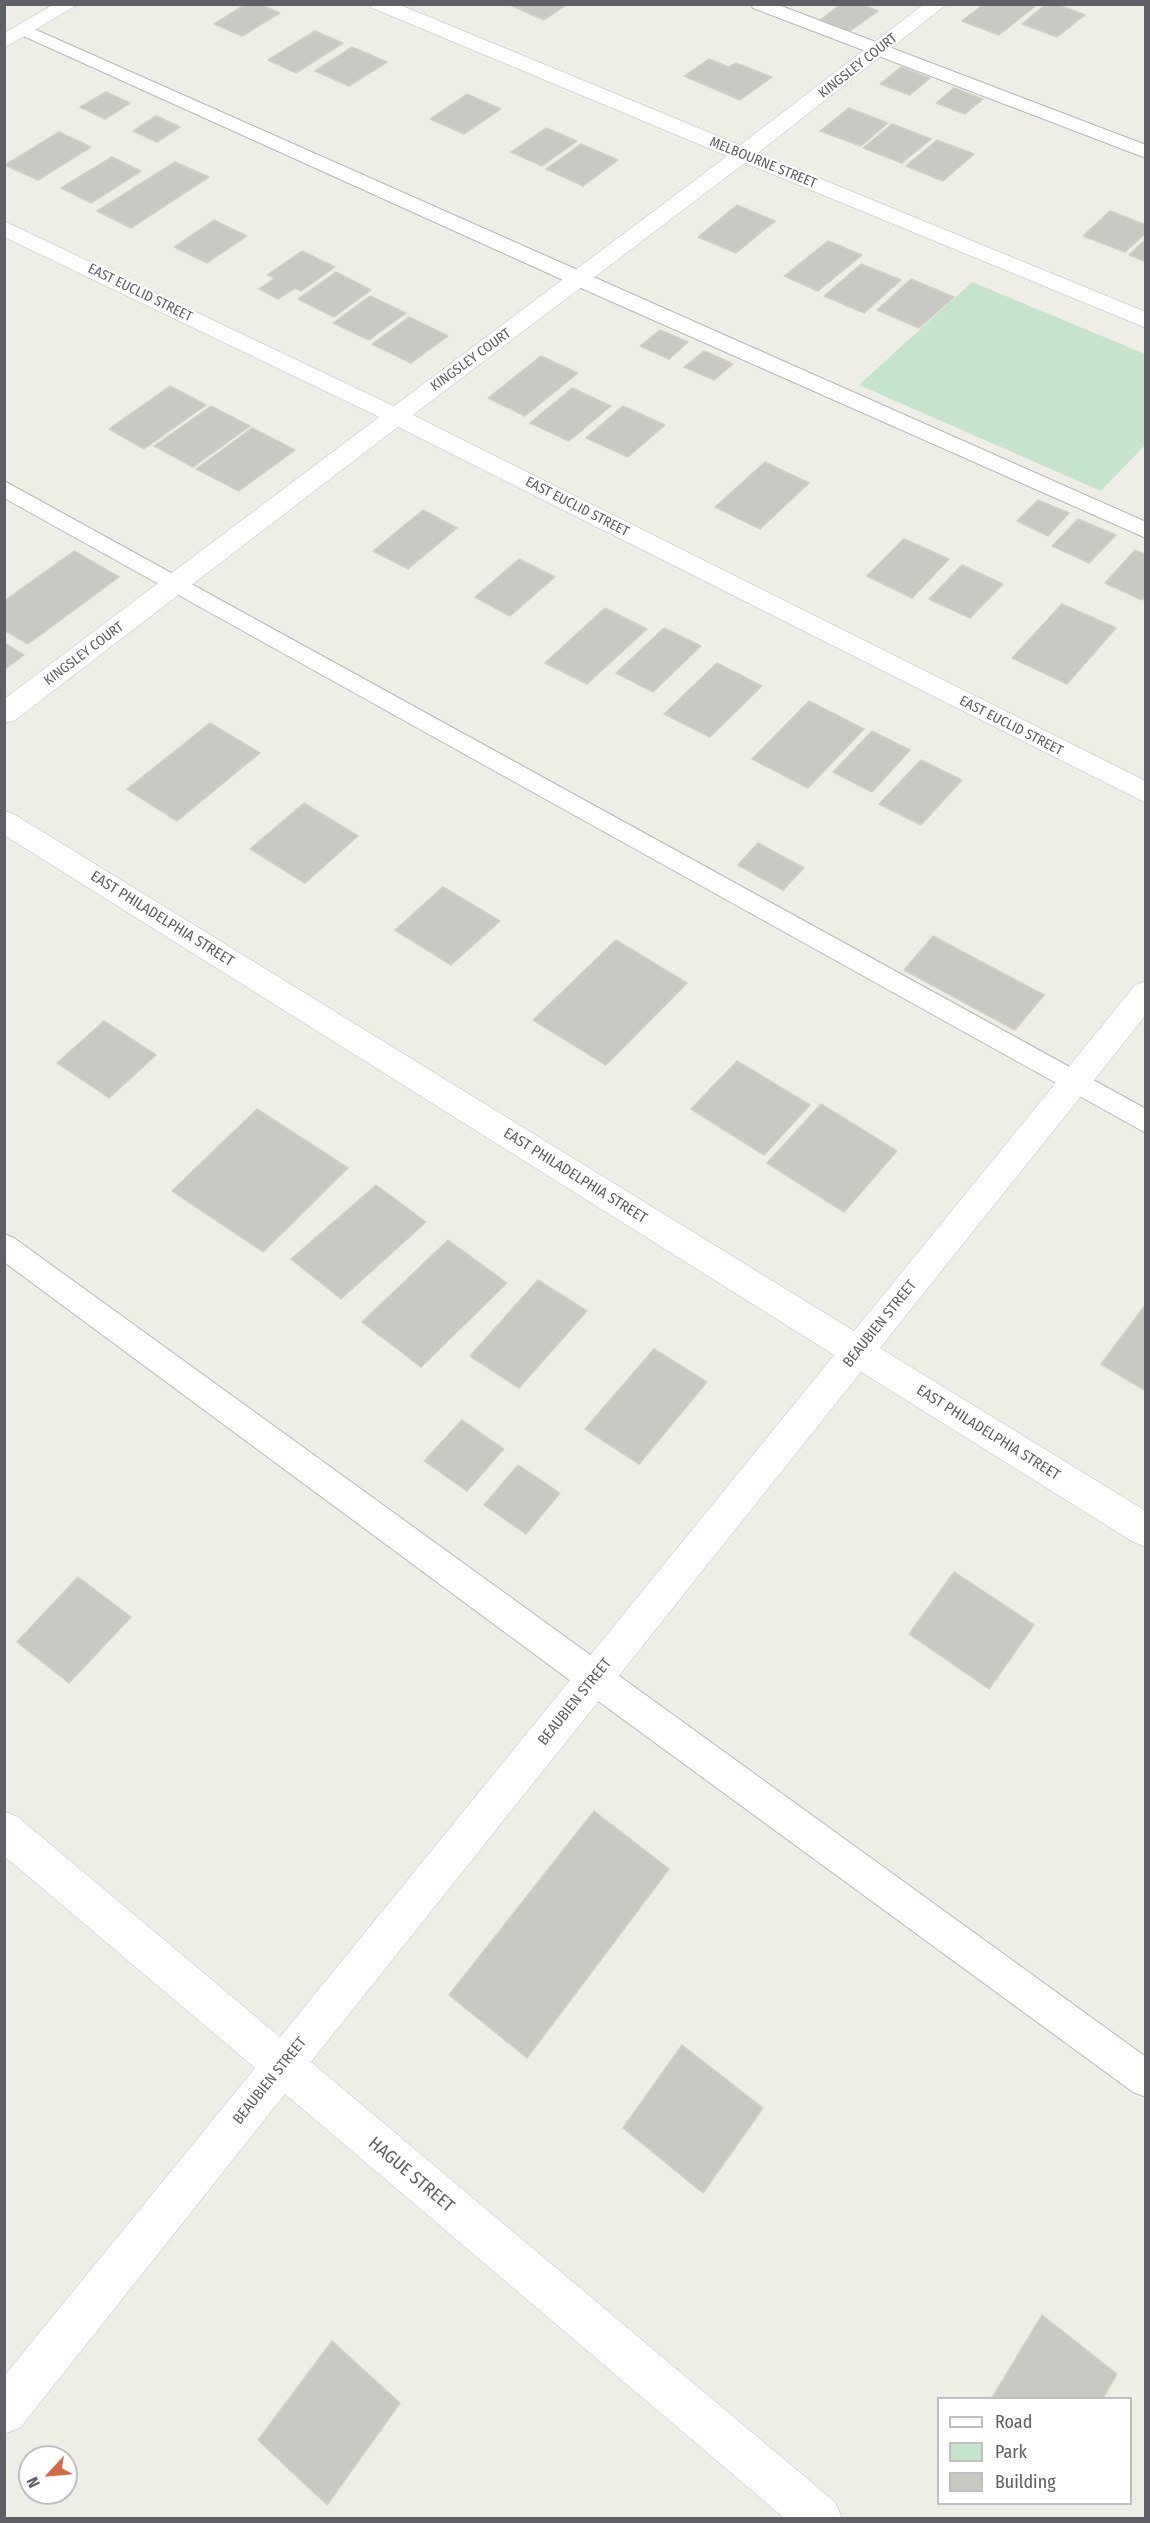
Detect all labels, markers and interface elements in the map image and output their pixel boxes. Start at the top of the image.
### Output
street label: KINGSLEY COURT [815,30,901,102]
street label: MELBOURNE STREET [707,134,819,192]
street label: EAST EUCLID STREET [85,260,195,326]
street label: KINGSLEY COURT [428,325,514,395]
street label: EAST EUCLID STREET [522,474,632,540]
street label: KINGSLEY COURT [41,619,127,689]
street label: EAST EUCLID STREET [956,693,1066,759]
street label: EAST PHILADELPHIA STREET [87,867,237,971]
street label: EAST PHILADELPHIA STREET [500,1124,650,1228]
street label: BEAUBIEN STREET [839,1277,921,1371]
street label: EAST PHILADELPHIA STREET [913,1381,1063,1485]
street label: BEAUBIEN STREET [534,1655,616,1749]
street label: BEAUBIEN STREET [229,2034,311,2128]
street label: HAGUE STREET [364,2133,458,2217]
legend [937,2397,1132,2505]
text: Road [995,2411,1032,2433]
text: Park [995,2441,1027,2463]
north arrow [18,2445,78,2505]
text: Building [995,2471,1056,2493]
text: N [23,2474,44,2491]

